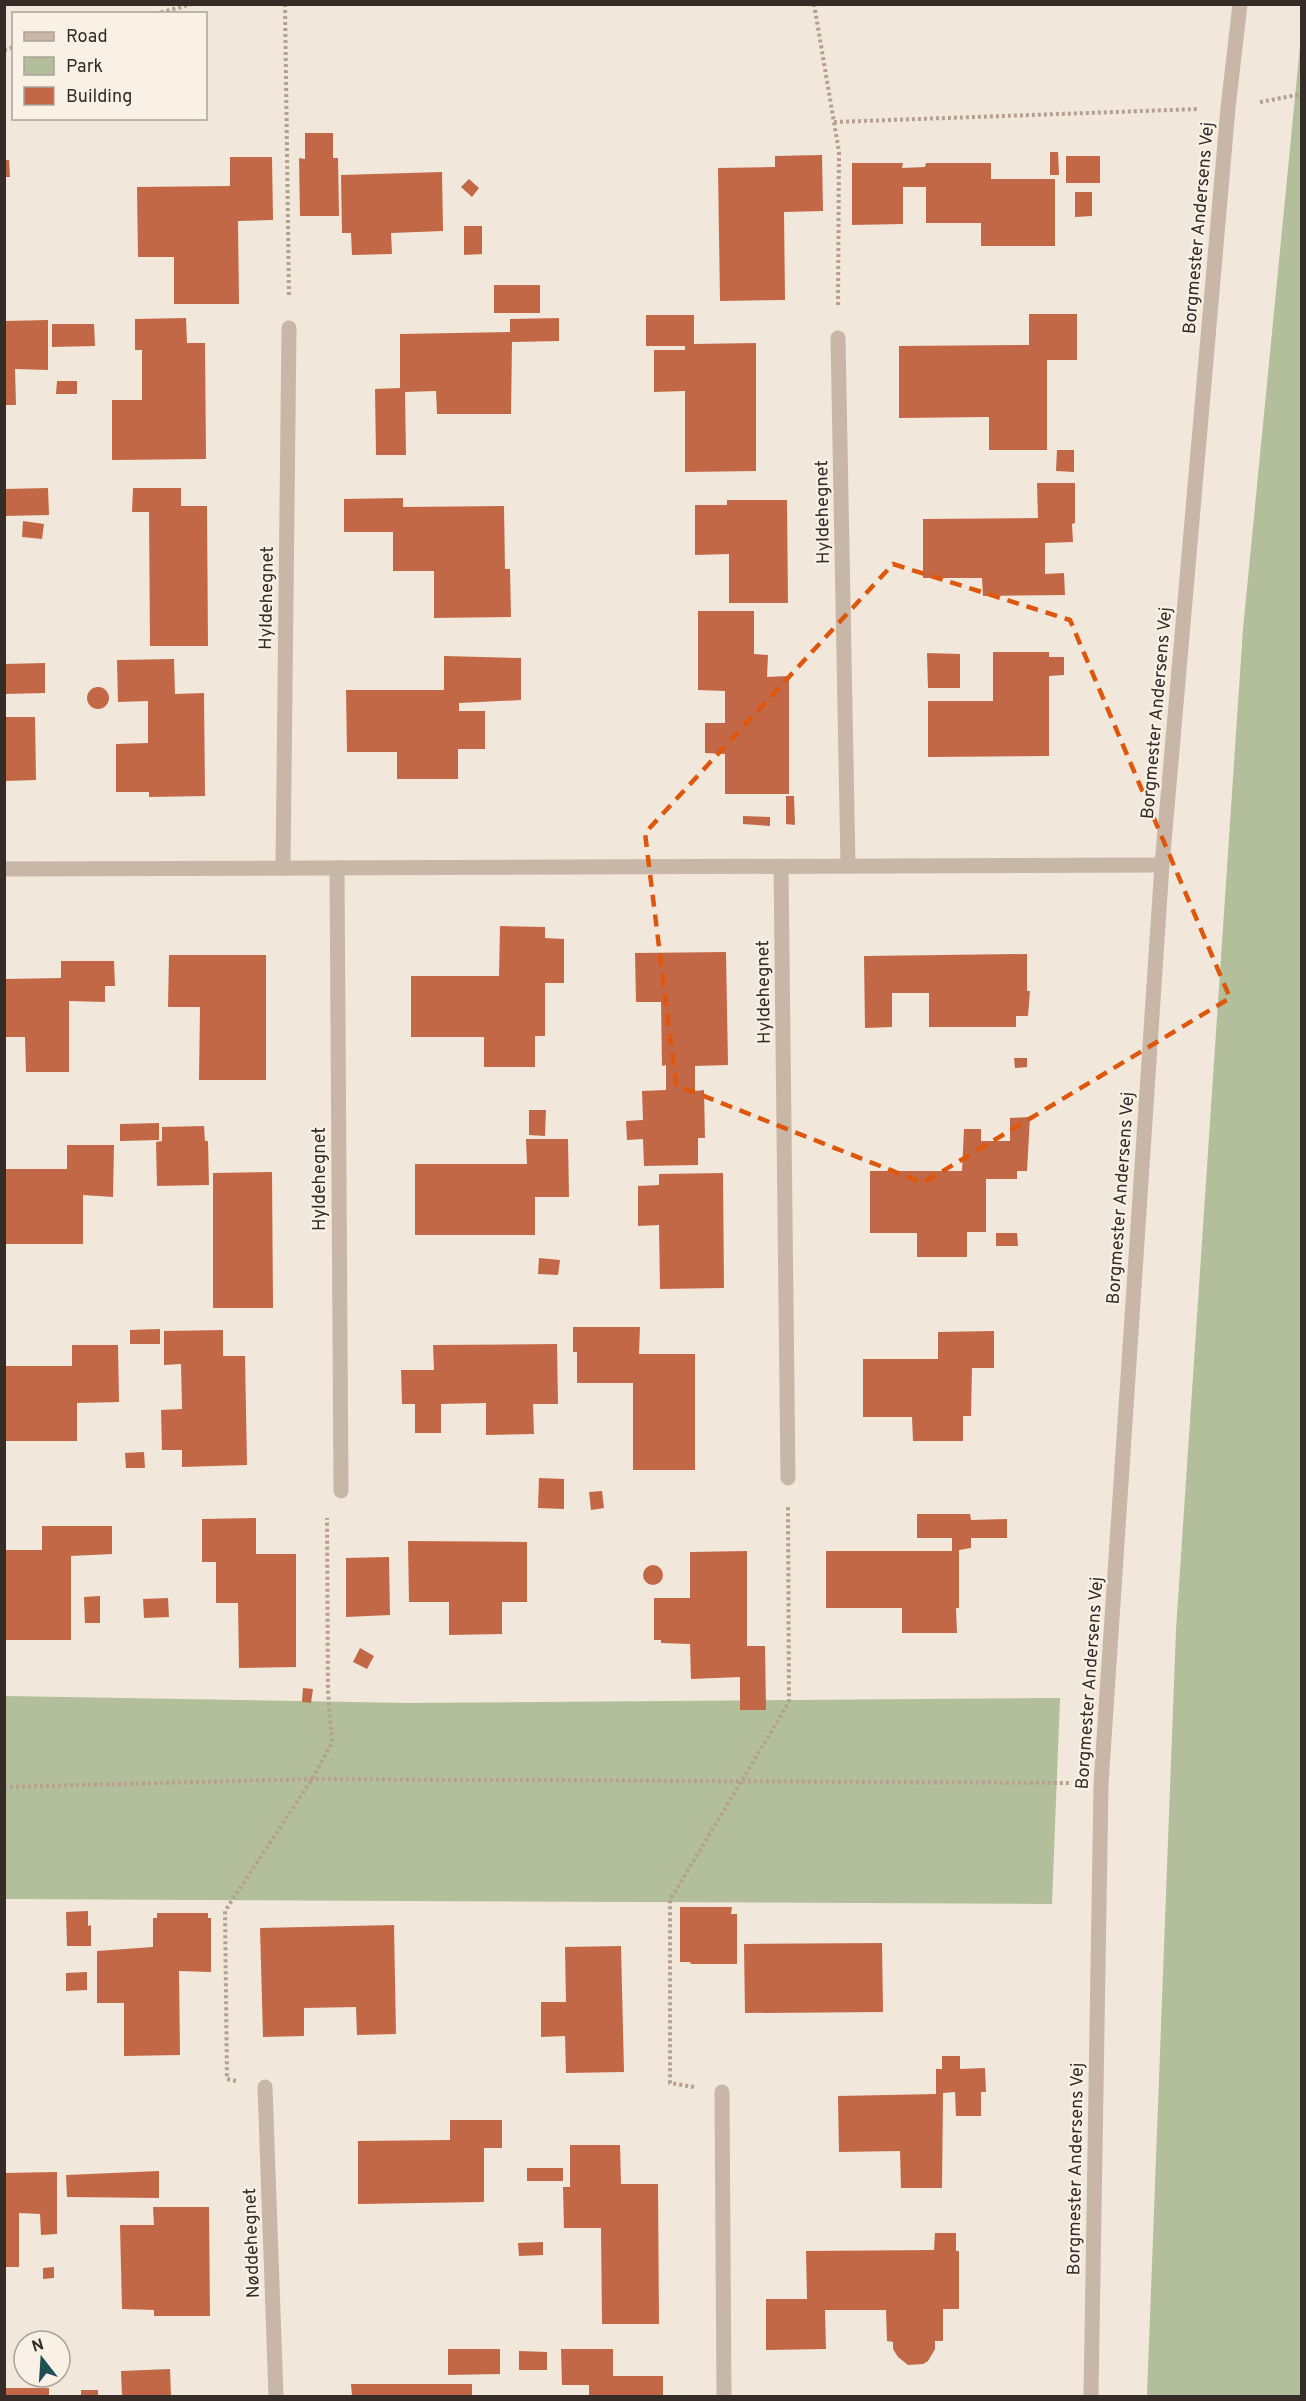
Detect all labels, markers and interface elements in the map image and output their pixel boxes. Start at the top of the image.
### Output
legend [12,12,207,120]
text: Road [66,26,108,49]
text: Park [66,56,103,79]
text: Building [66,86,132,109]
street label: Borgmester Andersens Vej [1179,121,1220,335]
street label: Hyldehegnet [811,460,836,564]
street label: Hyldehegnet [255,546,280,650]
street label: Borgmester Andersens Vej [1137,606,1178,820]
street label: Hyldehegnet [752,940,777,1044]
street label: Borgmester Andersens Vej [1103,1091,1140,1305]
street label: Hyldehegnet [309,1127,332,1231]
street label: Borgmester Andersens Vej [1072,1576,1109,1790]
street label: Borgmester Andersens Vej [1063,2062,1090,2276]
street label: Nøddehegnet [239,2187,266,2299]
north arrow [12,2329,72,2389]
text: N [30,2335,47,2358]

